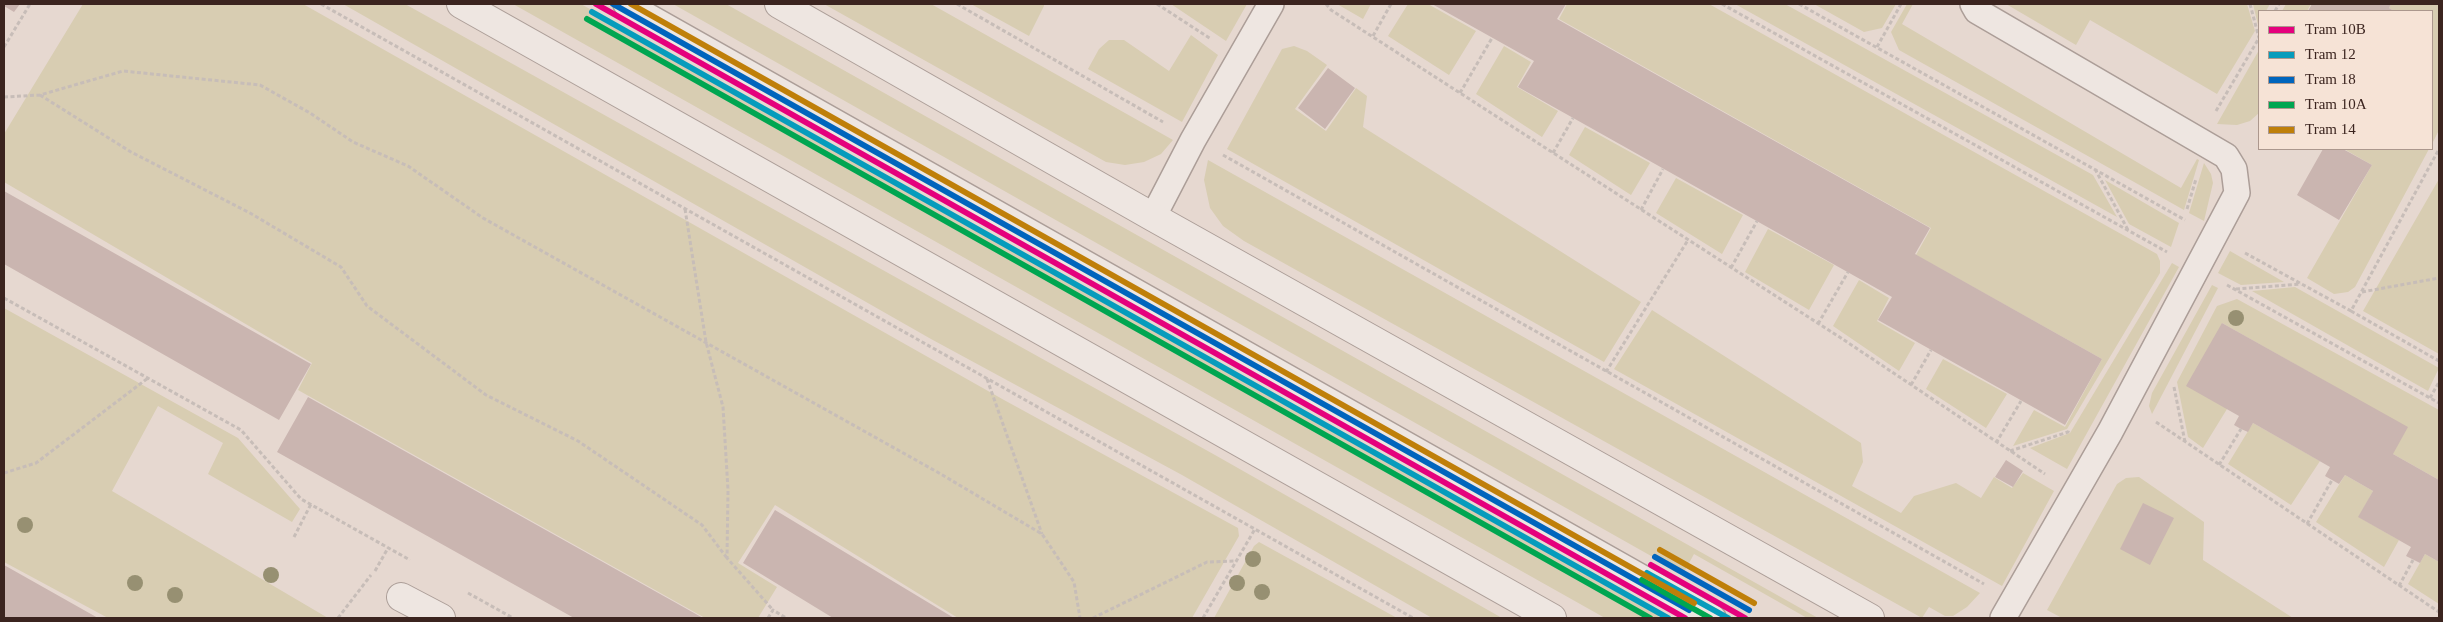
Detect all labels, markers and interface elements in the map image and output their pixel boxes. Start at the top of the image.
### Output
legend [2258,10,2433,150]
text: Tram 10B [2305,21,2366,37]
text: Tram 12 [2305,46,2356,62]
text: Tram 18 [2305,71,2356,87]
text: Tram 10A [2305,96,2367,112]
text: Tram 14 [2305,121,2356,137]

